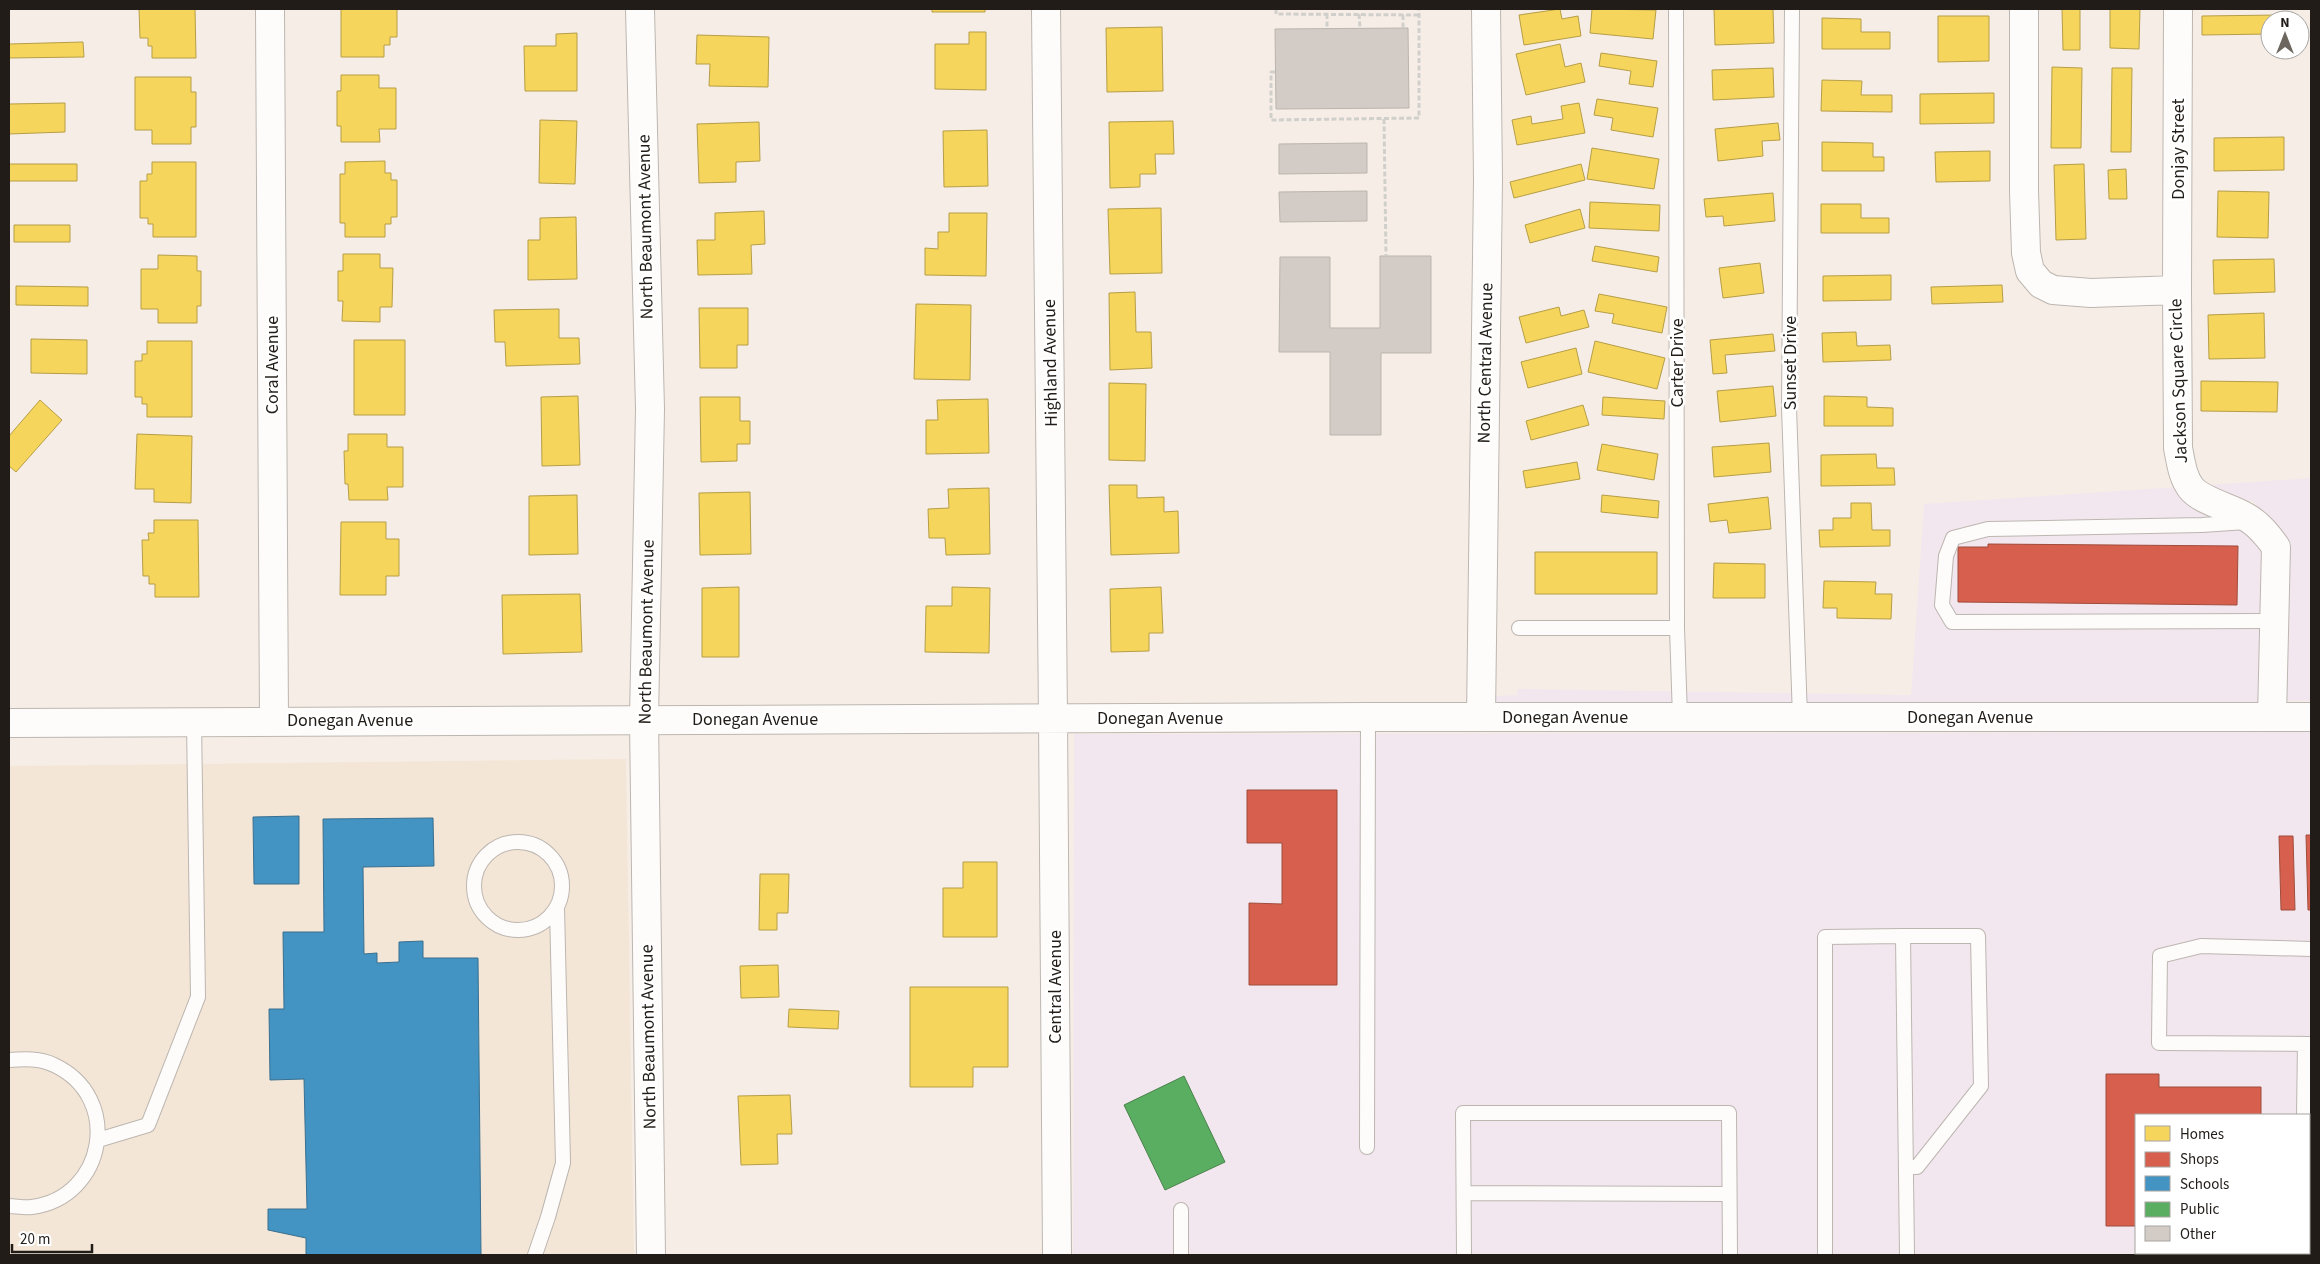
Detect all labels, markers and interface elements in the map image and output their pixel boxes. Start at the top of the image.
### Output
north arrow [2260,10,2310,60]
text: N [2280,13,2290,33]
street label: Donjay Street [2166,98,2191,200]
street label: North Beaumont Avenue [631,134,660,320]
street label: North Central Avenue [1472,282,1499,444]
street label: Jackson Square Circle [2163,298,2194,464]
street label: Highland Avenue [1037,299,1064,427]
street label: Coral Avenue [260,316,285,414]
street label: Sunset Drive [1778,316,1803,410]
street label: Carter Drive [1665,318,1690,408]
street label: North Beaumont Avenue [632,539,661,725]
street label: Donegan Avenue [1502,705,1628,730]
street label: Donegan Avenue [1907,705,2033,730]
street label: Donegan Avenue [1097,706,1223,731]
street label: Donegan Avenue [692,707,818,732]
street label: Donegan Avenue [287,708,413,733]
street label: Central Avenue [1043,930,1068,1044]
street label: North Beaumont Avenue [634,944,663,1130]
legend [2135,1114,2310,1254]
text: Homes [2180,1124,2224,1145]
text: Shops [2180,1149,2219,1170]
text: Schools [2180,1174,2229,1195]
text: Public [2180,1199,2219,1220]
scale bar [12,1222,92,1254]
text: Other [2180,1224,2217,1245]
text: 20 m [20,1229,50,1250]

